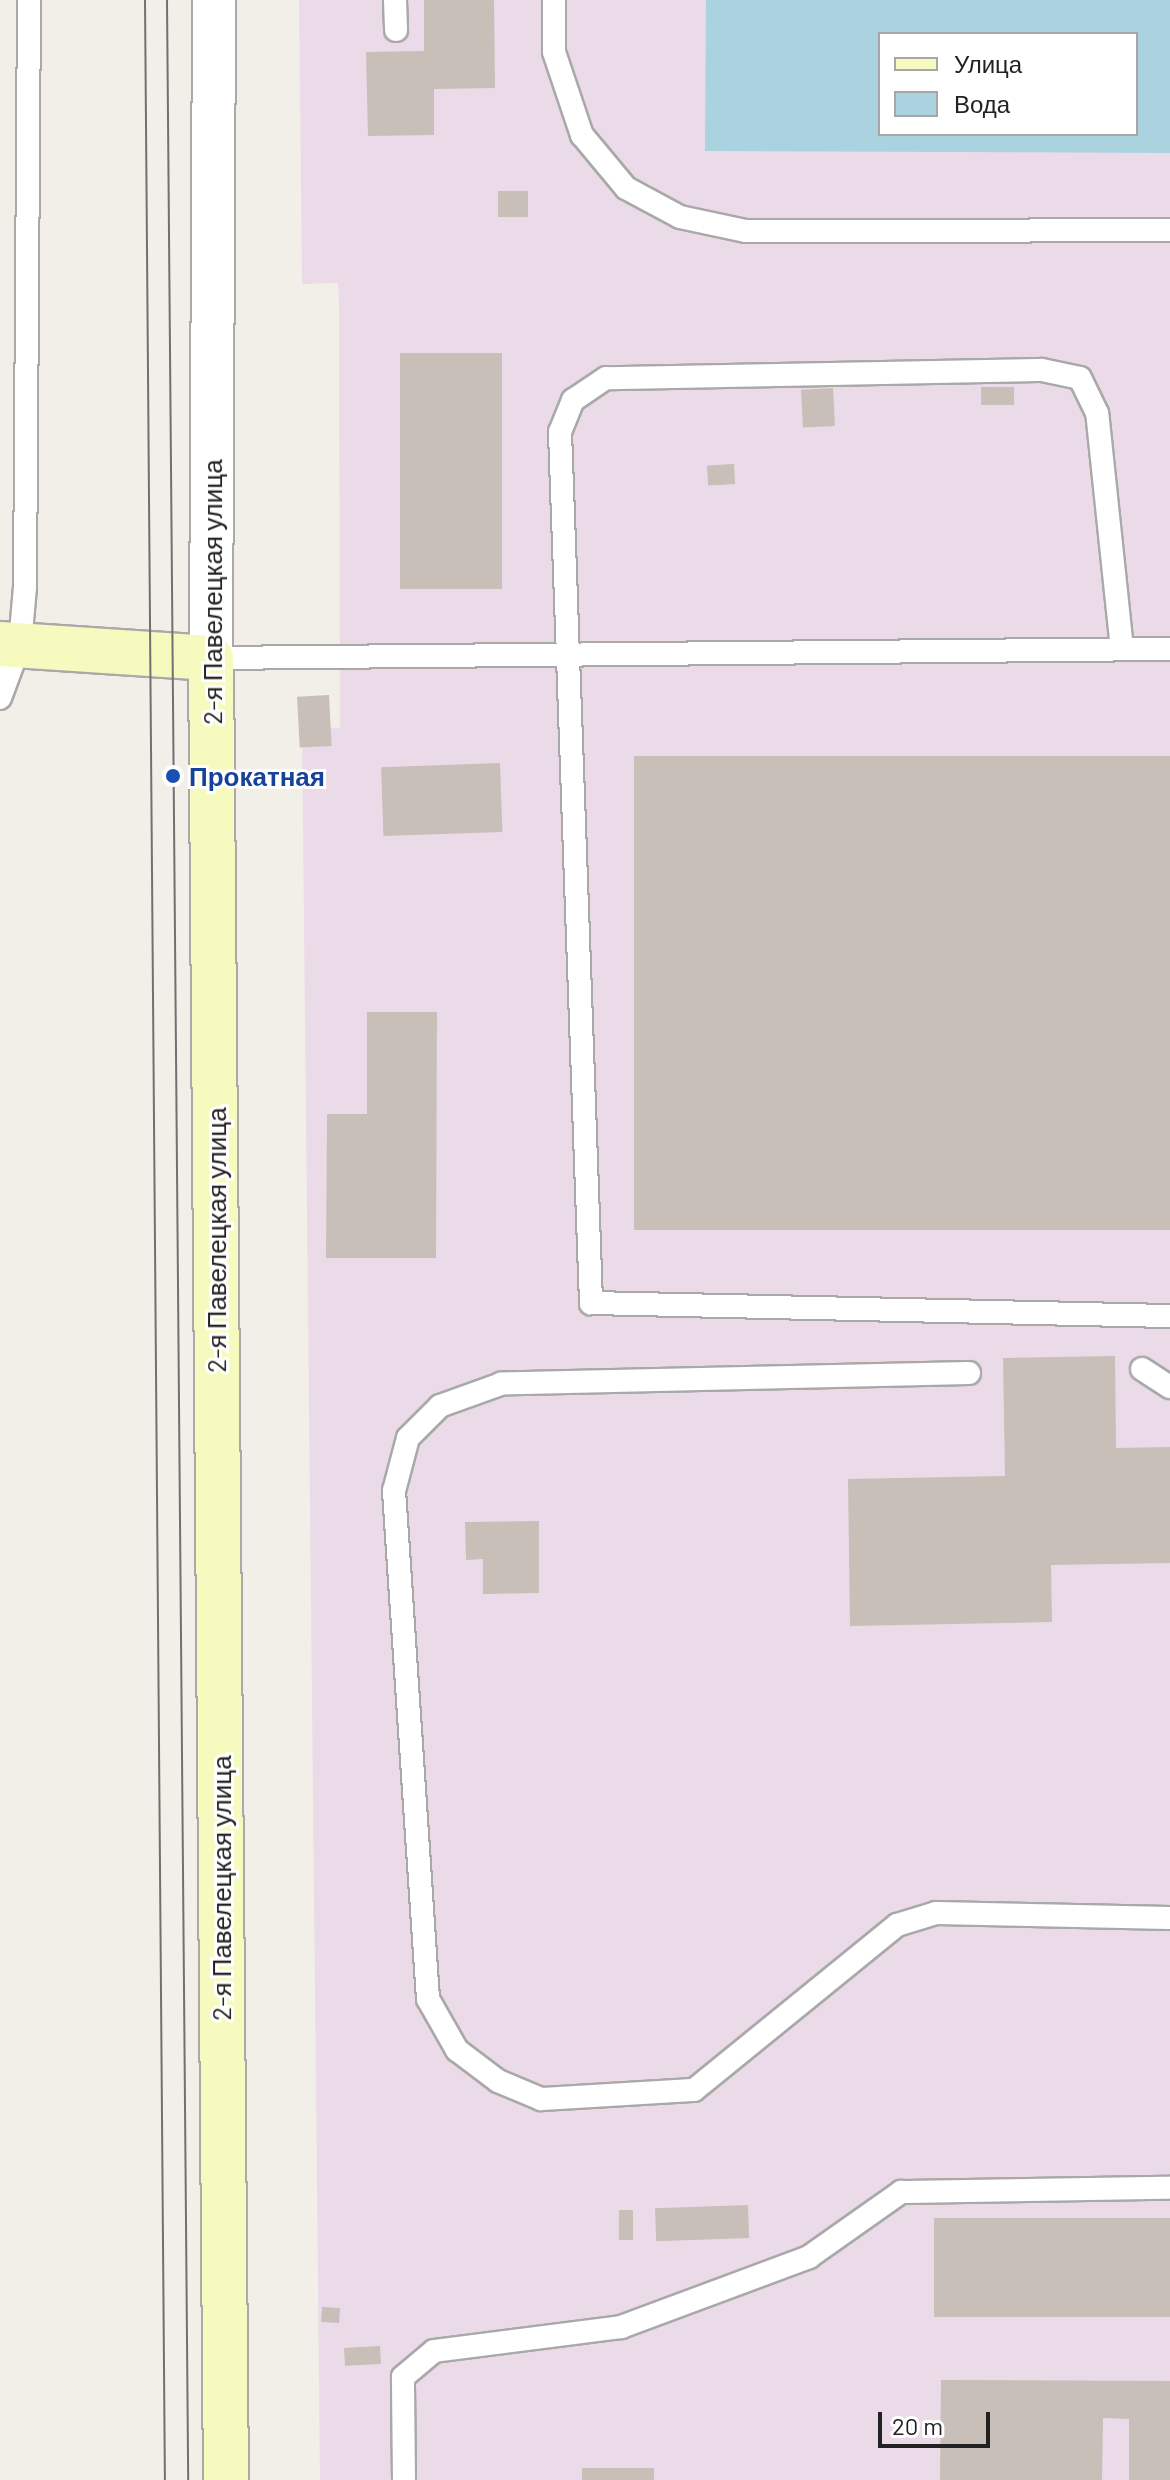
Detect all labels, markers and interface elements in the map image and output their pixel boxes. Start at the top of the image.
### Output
legend [878,32,1138,136]
text: Улица [954,49,1022,78]
text: Вода [954,89,1010,118]
street label: 2-я Павелецкая улица [196,459,228,725]
place label: Прокатная [189,760,325,792]
marker: Прокатная [164,767,182,785]
street label: 2-я Павелецкая улица [200,1107,232,1373]
street label: 2-я Павелецкая улица [205,1755,237,2021]
scale bar [882,2396,994,2446]
text: 20 m [892,2411,943,2440]

